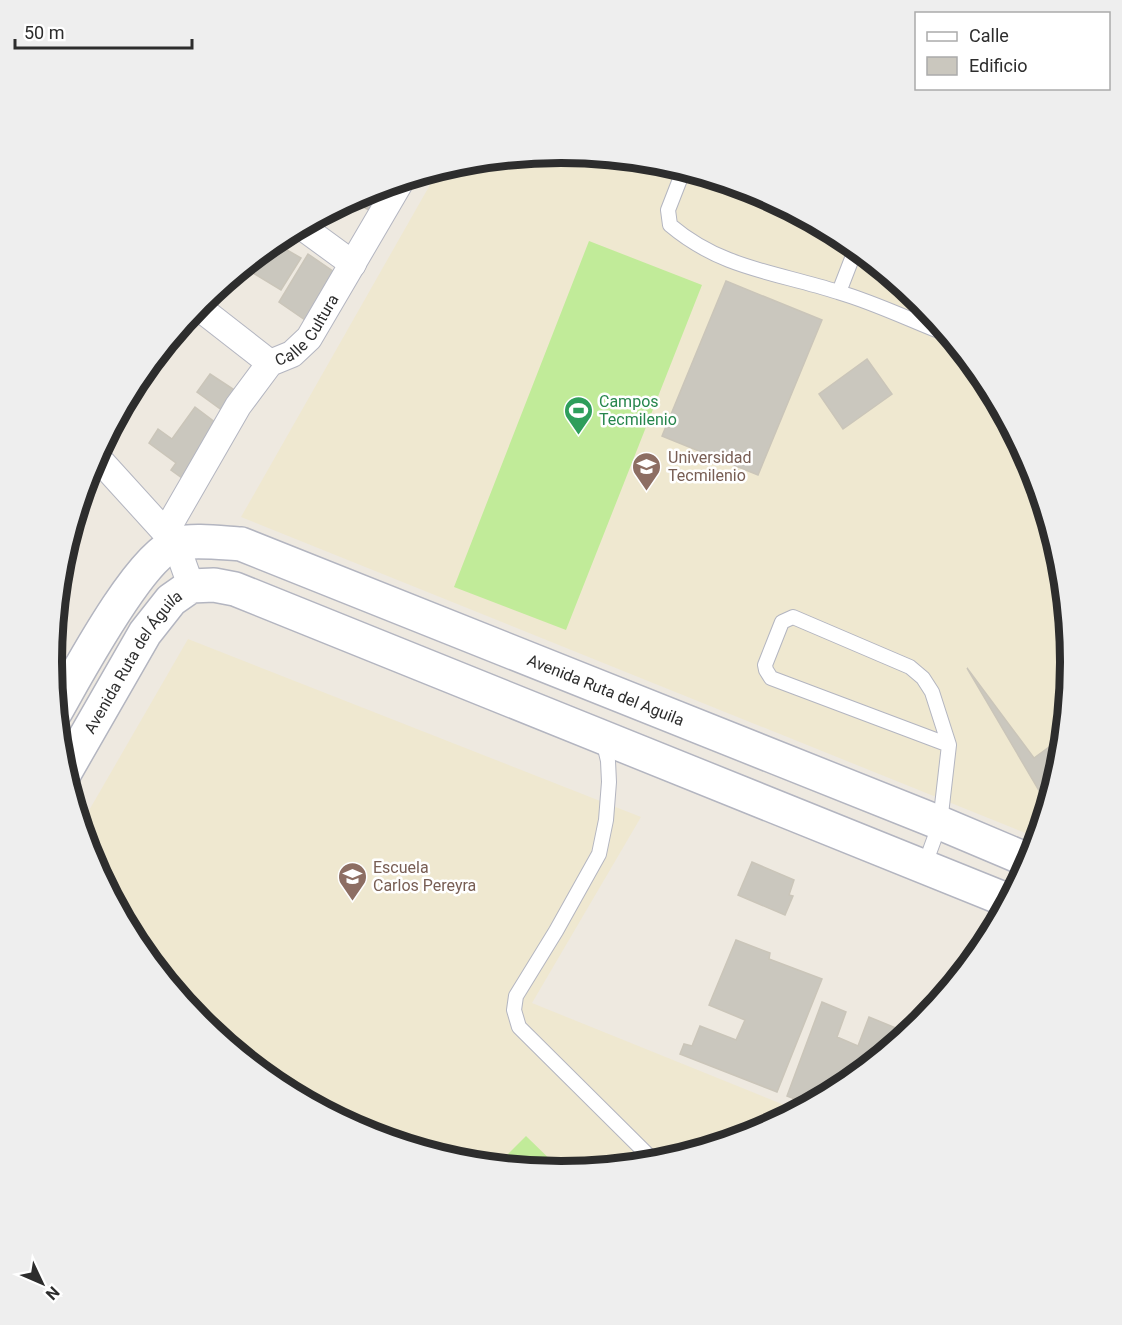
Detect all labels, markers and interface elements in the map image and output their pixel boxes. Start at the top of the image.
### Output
scale bar [15,12,192,50]
legend [915,12,1110,90]
text: 50 m [24,22,64,43]
text: Calle [969,25,1009,46]
text: Edificio [969,55,1028,76]
street label: Calle Cultura [272,291,343,370]
place label: Campos Tecmilenio [599,392,677,429]
sports icon: Campos Tecmilenio [562,394,594,436]
place label: Universidad Tecmilenio [668,448,752,485]
school or university icon: Universidad Tecmilenio [631,450,663,492]
street label: Avenida Ruta del Águila [80,586,186,737]
street label: Avenida Ruta del Aguila [524,650,687,730]
place label: Escuela Carlos Pereyra [373,858,476,895]
school or university icon: Escuela Carlos Pereyra [336,860,368,902]
north arrow [12,1253,72,1313]
text: N [42,1282,63,1304]

